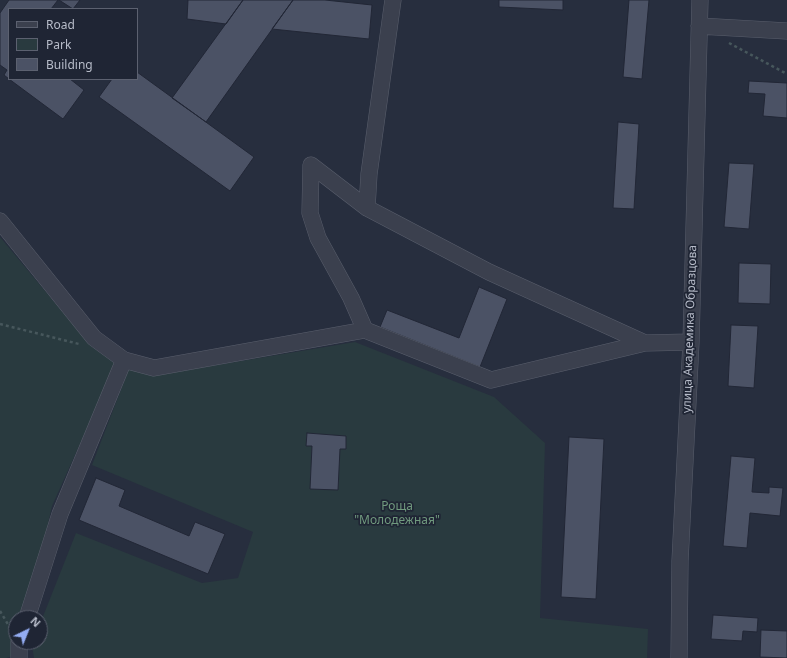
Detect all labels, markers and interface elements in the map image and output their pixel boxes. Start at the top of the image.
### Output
legend [8,8,138,80]
text: Road [46,16,75,33]
text: Park [46,36,71,53]
text: Building [46,56,93,73]
street label: улица Академика Образцова [680,245,700,413]
park label: Роща "Молодежная" [354,500,440,528]
north arrow [8,610,48,650]
text: N [27,613,44,630]

